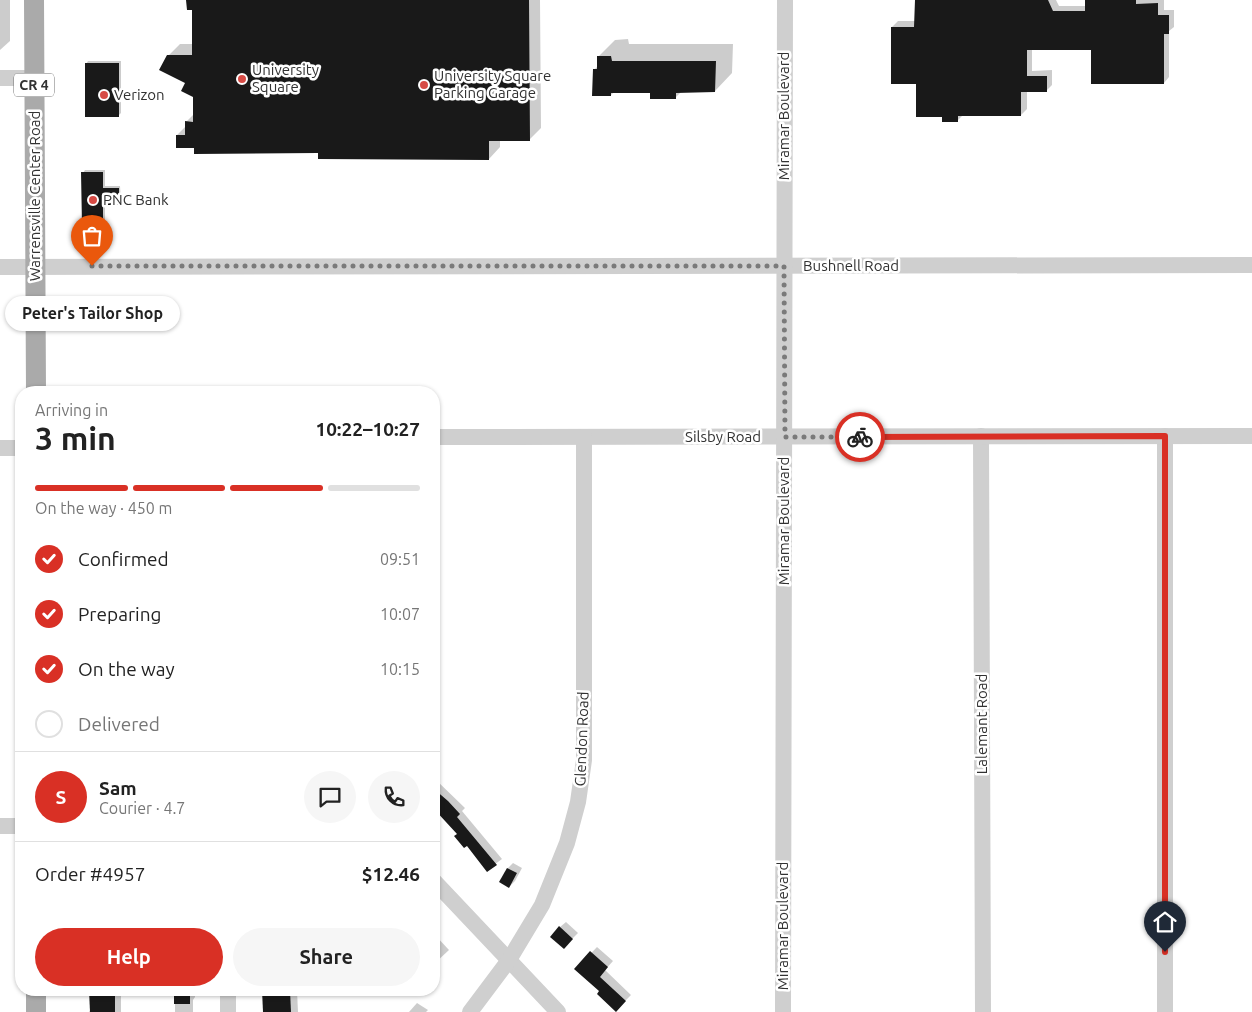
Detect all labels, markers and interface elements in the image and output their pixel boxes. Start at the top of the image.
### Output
street label: Miramar Boulevard [775,52,792,180]
place label: University Square [252,61,319,95]
place label: University Square Parking Garage [434,67,551,101]
marker: University Square [236,73,248,85]
road number: CR 4 [14,74,54,96]
marker: University Square Parking Garage [418,79,430,91]
place label: Verizon [114,86,165,103]
marker: Verizon [98,89,110,101]
street label: Warrensville Center Road [26,111,43,281]
place label: PNC Bank [103,191,169,208]
marker: PNC Bank [87,194,99,206]
pin [71,215,113,266]
icon: bag [78,222,106,250]
street label: Bushnell Road [803,257,899,274]
callout: Peter's Tailor Shop [4,296,180,331]
text: Peter's Tailor Shop [22,304,163,322]
text: Arriving in [35,401,108,419]
courier [835,412,885,462]
text: 10:22–10:27 [315,418,420,440]
text: 3 min [35,420,116,456]
icon: bike [846,423,874,451]
street label: Silsby Road [685,428,761,445]
street label: Miramar Boulevard [775,457,792,585]
text: On the way · 450 m [35,499,172,517]
icon: check [35,545,63,573]
text: Confirmed [78,548,169,570]
text: 09:51 [380,550,420,568]
icon: check [35,600,63,628]
text: Preparing [78,603,162,625]
text: 10:07 [380,605,420,623]
icon: check [35,655,63,683]
text: On the way [78,658,175,680]
text: 10:15 [380,660,420,678]
street label: Lalemant Road [973,674,990,774]
street label: Glendon Road [571,691,592,787]
text: Delivered [78,713,160,735]
button: chat [304,771,356,823]
button: phone [368,771,420,823]
text: Sam [99,777,137,799]
text: S [56,786,66,808]
text: Courier · 4.7 [99,799,185,817]
street label: Miramar Boulevard [774,862,791,990]
text: Order #4957 [35,863,145,885]
text: $12.46 [362,863,420,885]
pin [1144,901,1186,952]
icon: home [1151,908,1179,936]
button: Help [35,928,223,986]
button: Share [233,928,420,986]

